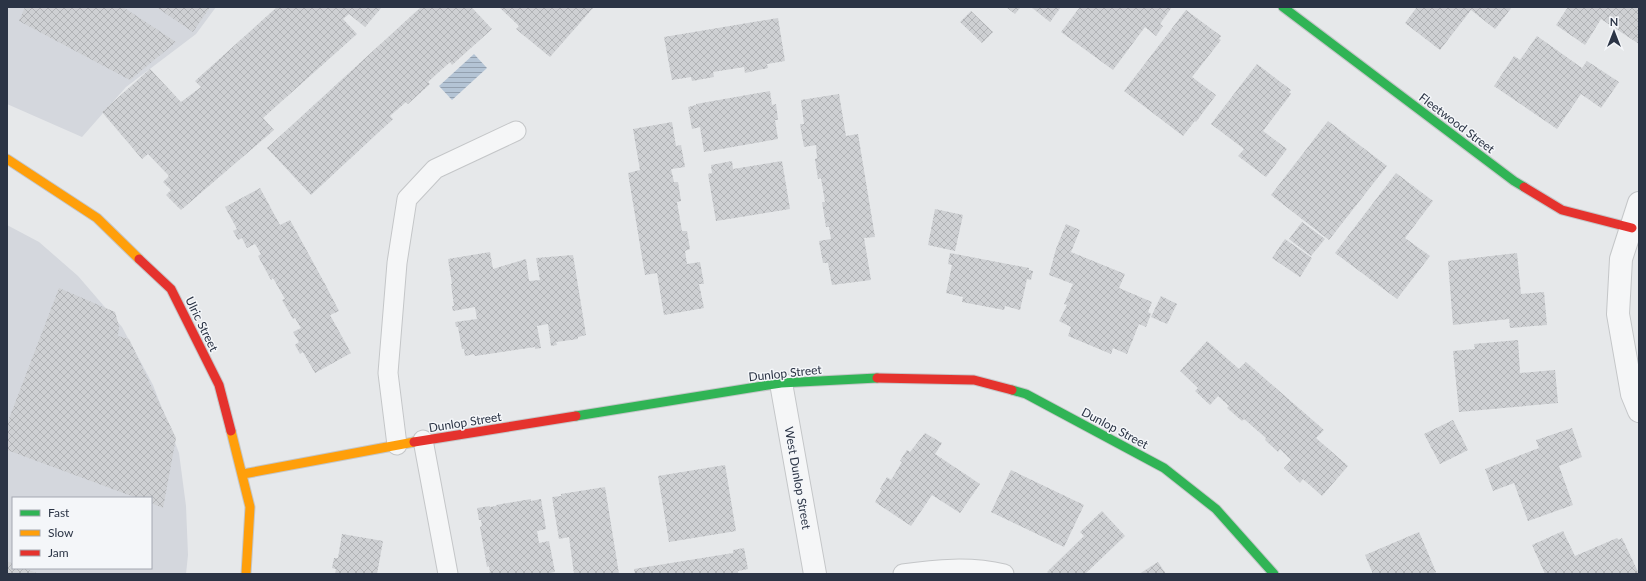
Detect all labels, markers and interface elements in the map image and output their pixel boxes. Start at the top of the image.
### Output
north arrow [1594,12,1634,52]
text: N [1610,15,1618,28]
street label: Fleetwood Street [1416,90,1498,157]
street label: Ulric Street [182,294,222,355]
street label: Dunlop Street [748,362,823,384]
street label: Dunlop Street [1079,404,1152,452]
street label: Dunlop Street [428,409,503,435]
street label: West Dunlop Street [782,425,815,531]
legend [12,497,152,569]
text: Fast [48,505,70,520]
text: Slow [48,525,74,540]
text: Jam [48,545,69,560]

